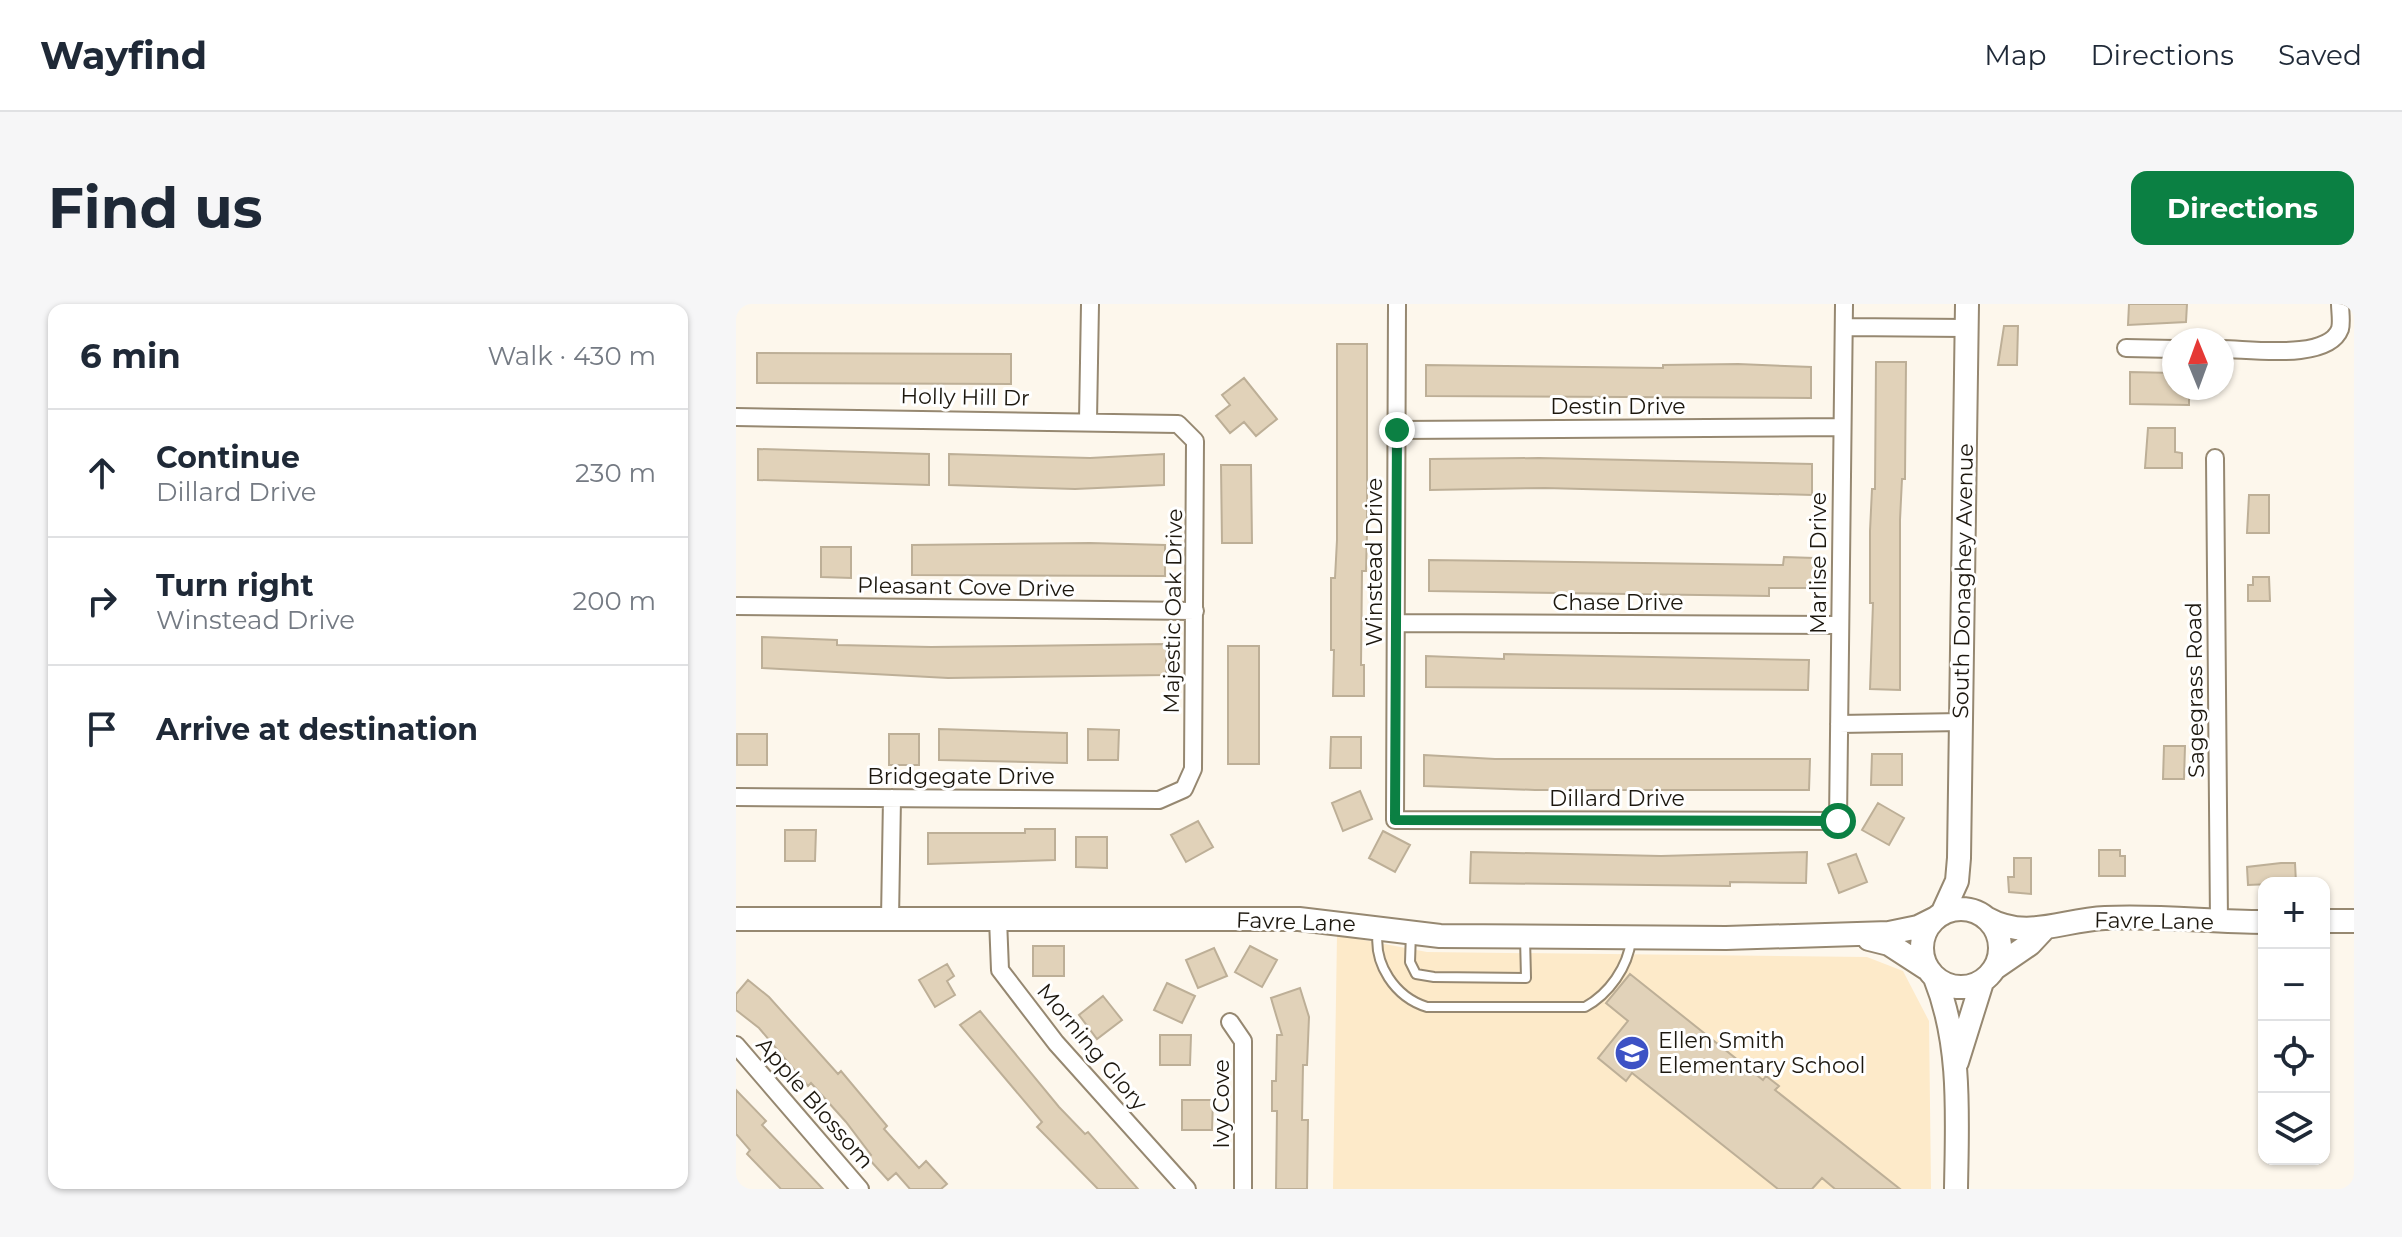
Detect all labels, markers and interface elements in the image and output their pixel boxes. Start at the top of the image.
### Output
text: Wayfind [40,32,207,79]
text: Map [1984,38,2046,72]
text: Directions [2090,38,2234,72]
text: Saved [2278,38,2362,72]
button: Directions [2131,171,2354,245]
text: Find us [48,174,262,242]
north arrow [2162,328,2234,400]
text: 6 min [80,335,181,377]
text: Walk · 430 m [487,340,656,372]
street label: Holly Hill Dr [900,382,1030,412]
street label: Destin Drive [1550,393,1686,420]
route end [1379,412,1415,448]
text: Continue [156,439,300,476]
street label: South Donaghey Avenue [1947,443,1979,719]
icon: ahead [80,451,124,495]
text: 230 m [575,457,656,489]
text: Dillard Drive [156,476,316,508]
street label: Winstead Drive [1361,478,1388,646]
street label: Marlise Drive [1805,492,1832,634]
street label: Majestic Oak Drive [1158,508,1188,714]
text: Turn right [156,567,313,604]
street label: Pleasant Cove Drive [857,572,1075,602]
icon: right [80,579,124,623]
text: 200 m [572,585,656,617]
street label: Chase Drive [1553,589,1683,616]
street label: Sagegrass Road [2180,602,2210,778]
text: Winstead Drive [156,604,355,636]
icon: arrive [80,707,124,751]
text: Arrive at destination [156,711,478,748]
street label: Bridgegate Drive [867,763,1055,790]
street label: Dillard Drive [1549,785,1685,812]
route start [1820,803,1856,839]
map controls [2258,877,2330,1165]
button: + [2258,877,2330,949]
street label: Favre Lane [1236,906,1356,938]
street label: Favre Lane [2094,906,2214,936]
button: − [2258,949,2330,1021]
street label: Morning Glory [1031,978,1153,1116]
button: locate [2258,1021,2330,1093]
place label: Ellen Smith Elementary School [1658,1027,1865,1079]
street label: Apple Blossom [751,1032,879,1174]
school or university icon: Ellen Smith Elementary School [1613,1034,1651,1072]
street label: Ivy Cove [1208,1059,1235,1149]
button: layers [2258,1093,2330,1165]

